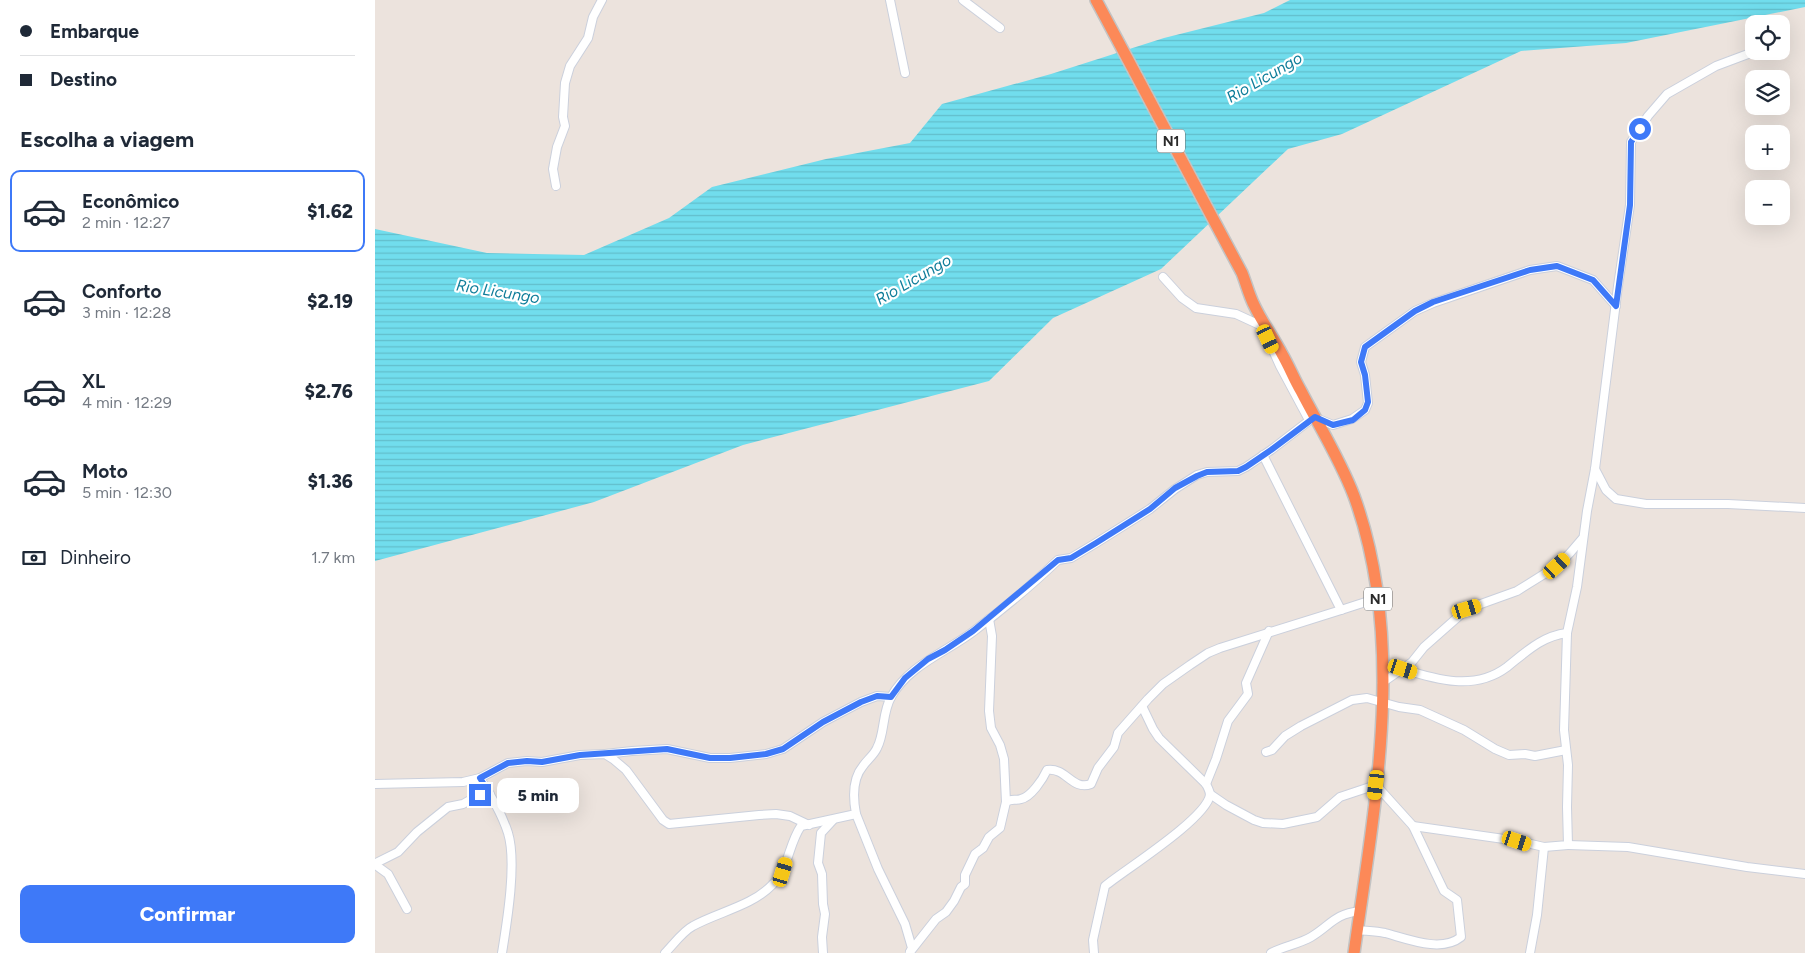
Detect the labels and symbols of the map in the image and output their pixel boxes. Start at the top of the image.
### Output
water label: Rio Licungo [1223,48,1305,107]
route start [1629,118,1651,140]
road number: N1 [1157,130,1185,152]
water label: Rio Licungo [872,250,954,309]
water label: Rio Licungo [455,276,541,307]
car [1254,322,1281,356]
car [1540,550,1573,582]
road number: N1 [1364,588,1392,610]
car [1450,597,1483,621]
car [1386,657,1419,681]
car [1366,769,1385,801]
callout: 5 min [497,778,580,812]
route end [469,784,491,806]
car [1500,829,1533,853]
car [771,855,794,889]

